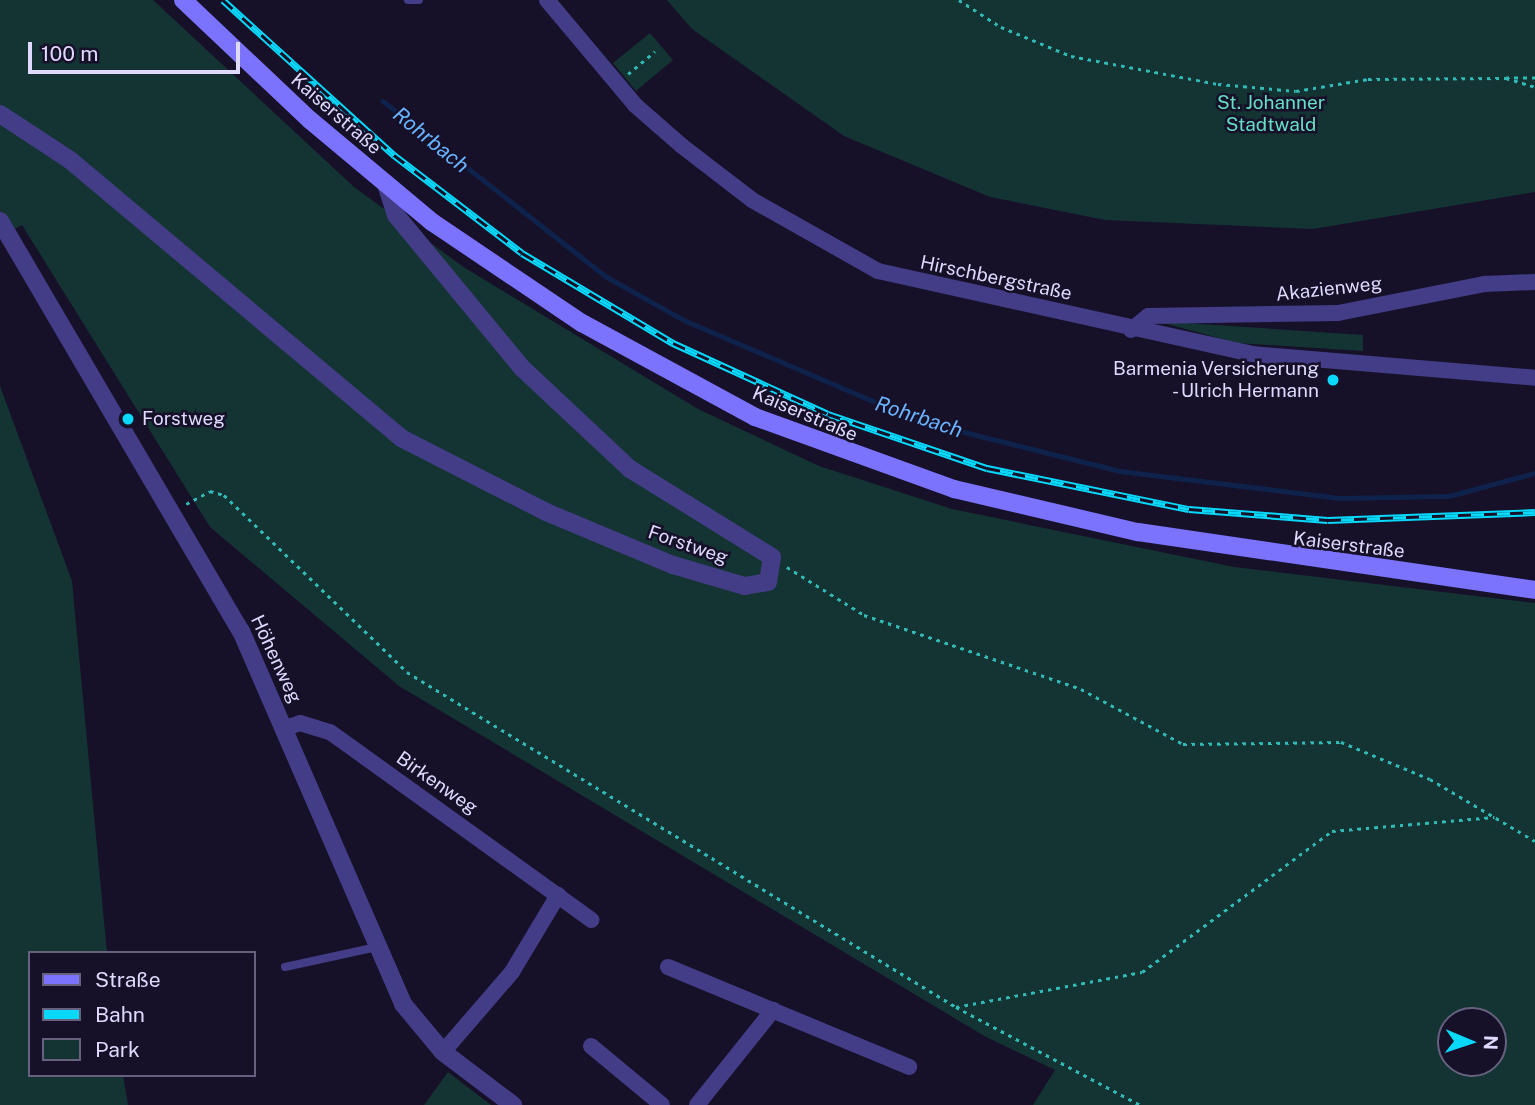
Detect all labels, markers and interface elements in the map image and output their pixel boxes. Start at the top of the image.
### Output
scale bar [32,28,243,72]
text: 100 m [41,41,98,66]
street label: Kaiserstraße [286,69,386,159]
park label: St. Johanner Stadtwald [1217,92,1325,136]
water label: Rohrbach [388,102,474,178]
street label: Hirschbergstraße [918,251,1074,305]
street label: Akazienweg [1275,272,1383,306]
place label: Barmenia Versicherung - Ulrich Hermann [1113,358,1319,402]
marker: Barmenia Versicherung - Ulrich Hermann [1325,372,1341,388]
street label: Kaiserstraße [749,382,861,446]
water label: Rohrbach [872,391,966,443]
place label: Forstweg [142,408,225,430]
marker: Forstweg [120,411,136,427]
street label: Forstweg [645,521,731,569]
street label: Kaiserstraße [1292,527,1406,563]
street label: Höhenweg [246,611,306,707]
street label: Birkenweg [392,747,482,819]
legend [28,951,256,1077]
text: Straße [95,967,161,992]
text: Bahn [95,1002,145,1027]
north arrow [1437,1007,1507,1077]
text: N [1480,1035,1502,1050]
text: Park [95,1037,140,1062]

